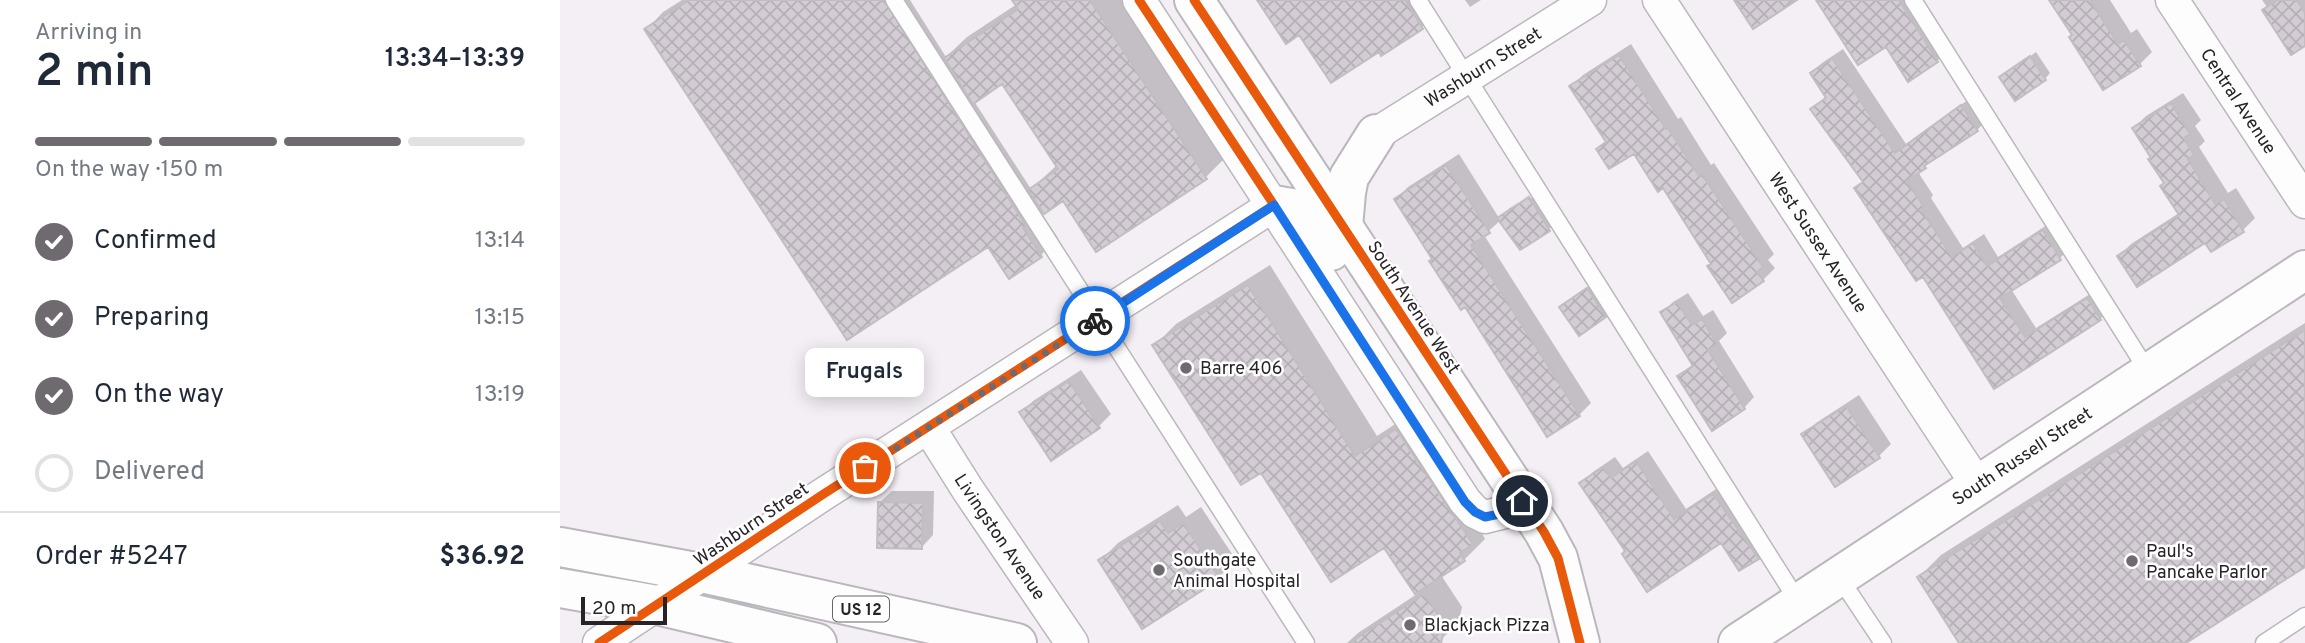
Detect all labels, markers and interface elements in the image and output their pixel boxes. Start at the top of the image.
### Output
text: Arriving in [35,19,142,48]
street label: Washburn Street [1421,23,1546,114]
text: 13:34–13:39 [385,43,525,76]
text: 2 min [35,44,154,103]
street label: Central Avenue [2194,45,2280,159]
text: On the way · 150 m [35,156,223,185]
street label: West Sussex Avenue [1762,169,1871,318]
icon: check [35,223,73,261]
text: Confirmed [94,225,217,258]
text: 13:14 [475,227,525,256]
street label: South Avenue West [1361,237,1464,379]
courier [1060,286,1130,356]
icon: check [35,300,73,338]
text: Preparing [94,302,209,335]
icon: bike [1076,302,1114,340]
text: 13:15 [475,304,525,333]
callout: Frugals [806,349,924,398]
text: Frugals [826,358,903,387]
place label: Barre 406 [1200,358,1283,381]
marker: Barre 406 [1178,360,1194,376]
icon: check [35,377,73,415]
text: On the way [94,379,224,412]
text: 13:19 [475,381,525,410]
street label: South Russell Street [1948,403,2097,512]
pin [835,438,895,498]
icon: bag [846,449,884,487]
text: Delivered [94,456,205,489]
street label: Livingston Avenue [948,470,1050,605]
pin [1492,471,1552,531]
street label: Washburn Street [690,478,814,572]
icon: home [1503,482,1541,520]
text: Order #5247 [35,541,188,574]
text: $36.92 [440,541,525,574]
place label: Paul's Pancake Parlor [2146,541,2268,585]
place label: Southgate Animal Hospital [1173,550,1300,594]
marker: Paul's Pancake Parlor [2124,553,2140,569]
marker: Southgate Animal Hospital [1151,562,1167,578]
scale bar [581,594,667,626]
road number: US 12 [833,596,889,622]
text: 20 m [592,597,636,621]
place label: Blackjack Pizza [1424,615,1549,638]
marker: Blackjack Pizza [1402,617,1418,633]

